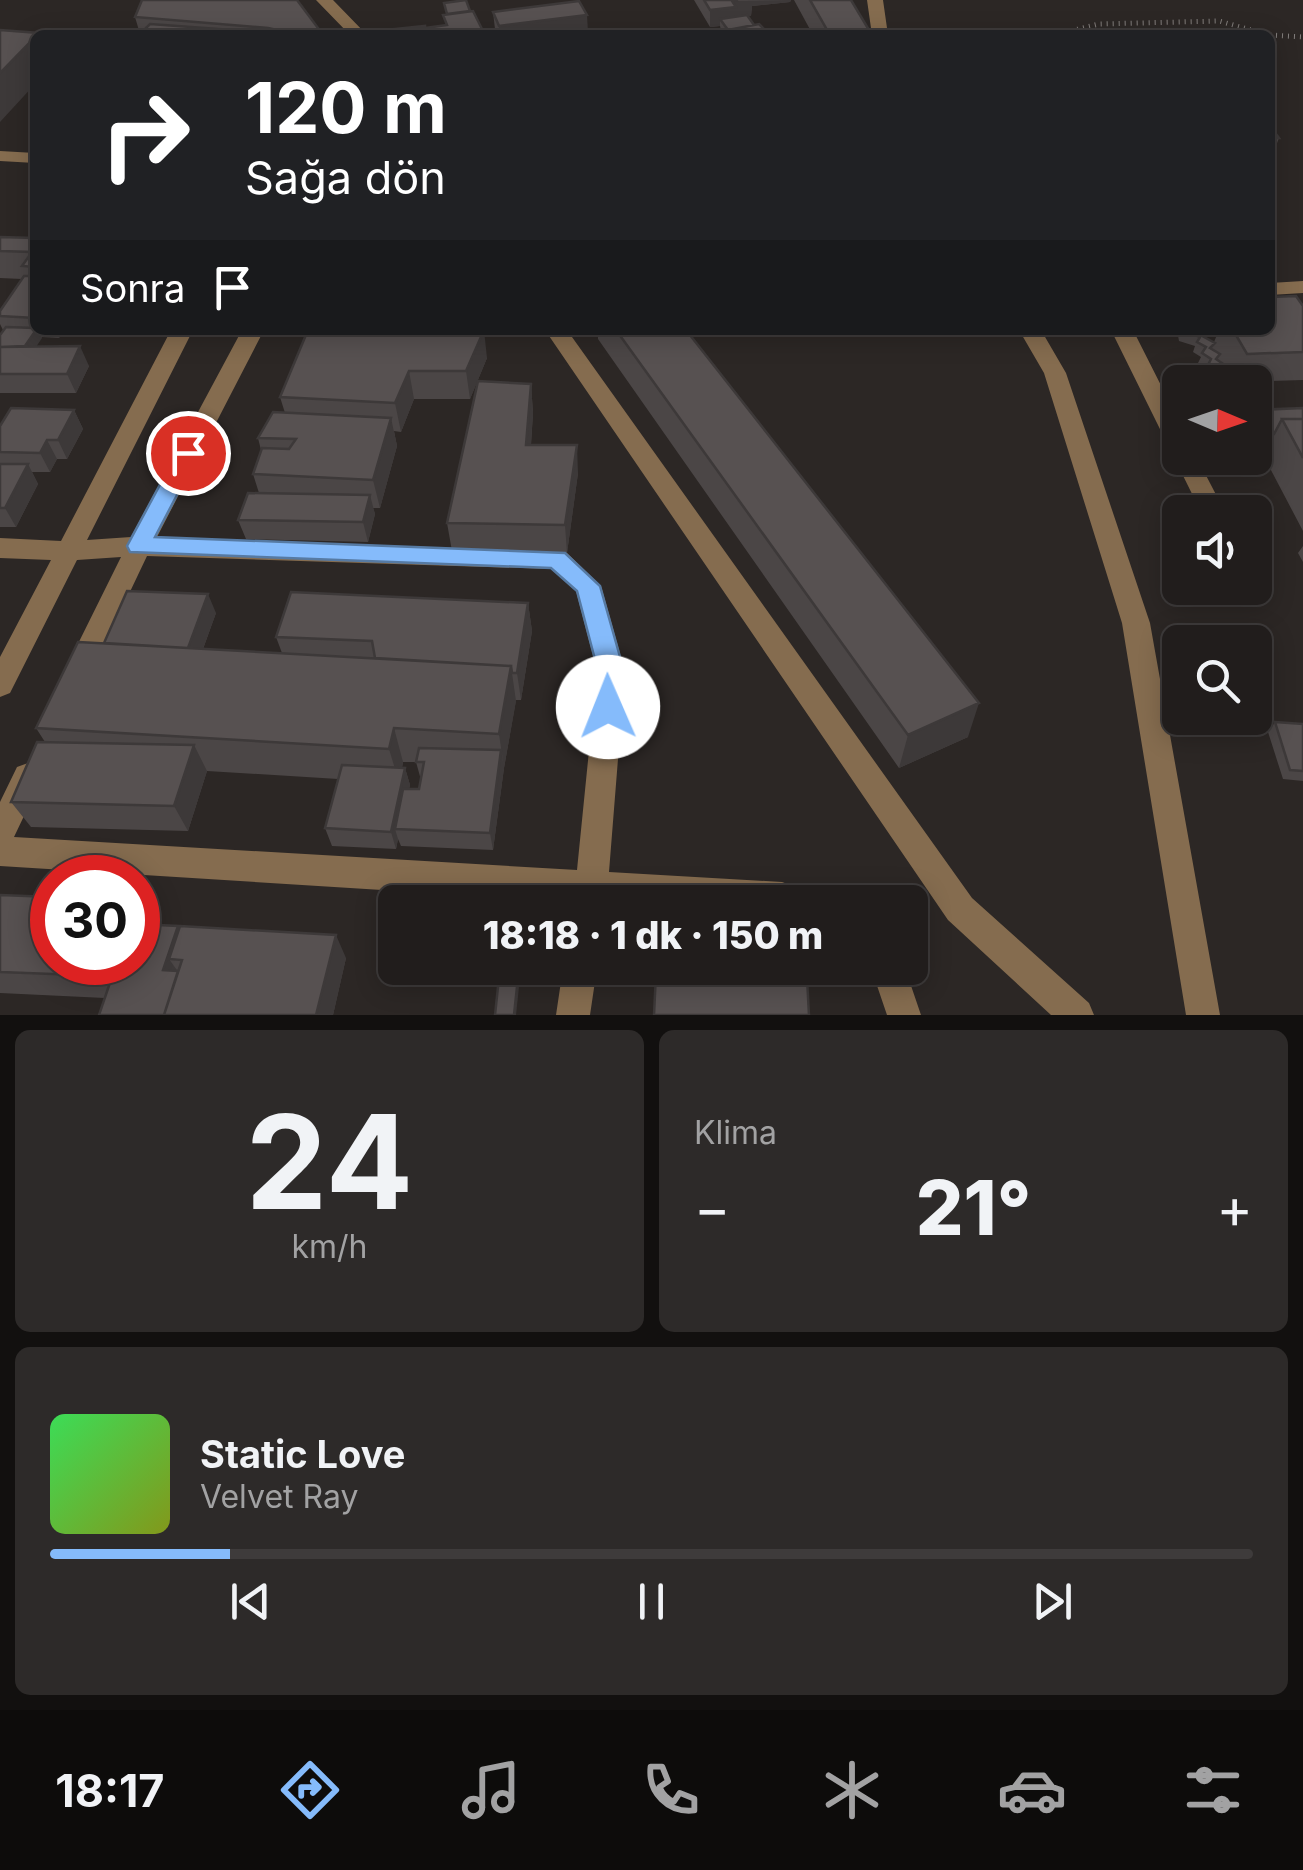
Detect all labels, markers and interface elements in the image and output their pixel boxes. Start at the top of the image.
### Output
text: 120 m [245,65,447,150]
icon: right [80,70,210,200]
text: Sağa dön [245,150,446,205]
icon: arrive [205,260,260,315]
text: Sonra [80,265,185,311]
north arrow [1162,365,1272,475]
map controls [1162,365,1272,735]
pin [146,411,231,496]
icon: arrive [161,426,216,481]
button: sound [1162,495,1272,605]
button: search [1162,625,1272,735]
position arrow [556,655,660,759]
speed limit sign: 30 [30,855,160,985]
text: 18:18 · 1 dk · 150 m [483,912,823,958]
text: 24 [246,1083,413,1240]
text: Klima [694,1113,777,1152]
text: 21° [916,1162,1031,1253]
text: − [694,1175,730,1241]
text: + [1217,1175,1253,1241]
text: km/h [291,1227,368,1266]
text: Static Love [200,1431,405,1477]
text: Velvet Ray [200,1477,358,1516]
icon: previous [223,1574,278,1629]
icon: pause [624,1574,679,1629]
icon: next [1025,1574,1080,1629]
icon: directions [275,1755,345,1825]
icon: music [456,1755,526,1825]
icon: phone [636,1755,706,1825]
icon: climate [817,1755,887,1825]
icon: car [997,1755,1067,1825]
icon: filters [1178,1755,1248,1825]
text: 18:17 [55,1763,165,1818]

